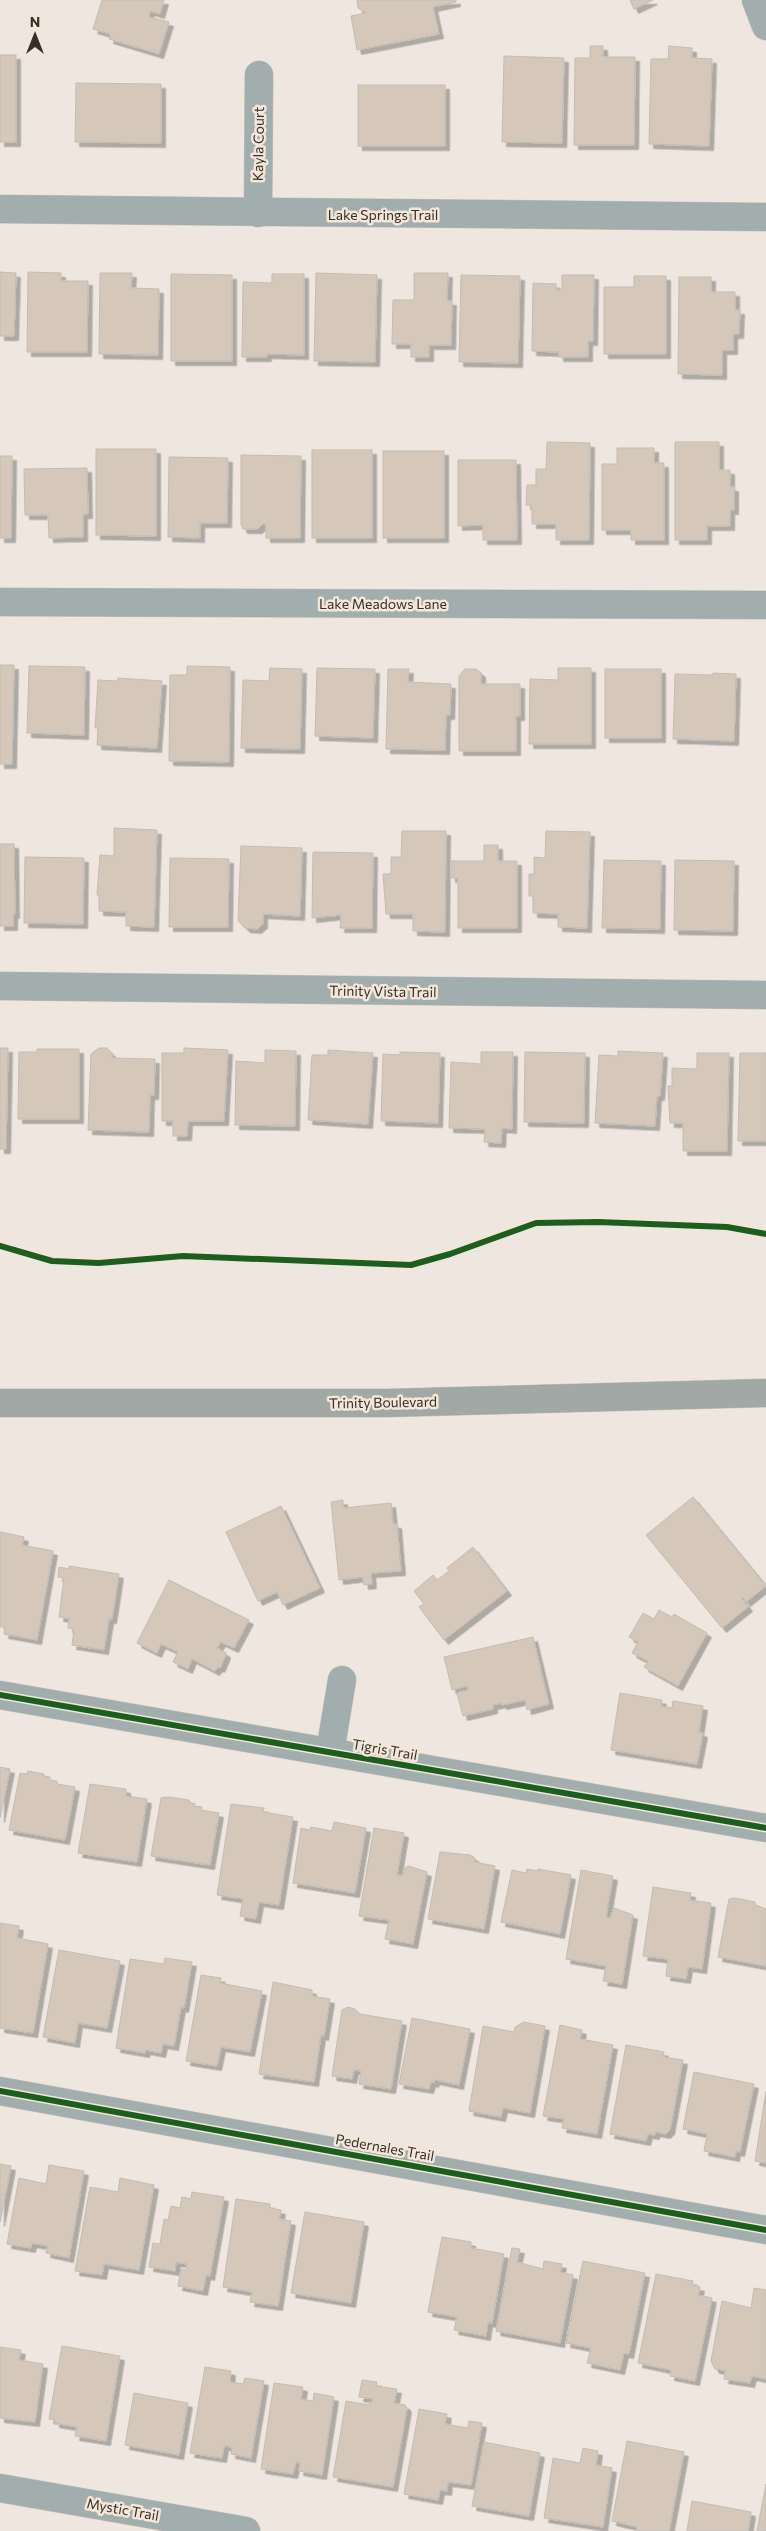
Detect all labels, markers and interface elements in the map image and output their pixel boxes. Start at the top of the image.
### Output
north arrow [10,10,60,60]
text: N [30,13,40,30]
street label: Kayla Court [249,106,267,181]
street label: Lake Springs Trail [328,206,438,223]
street label: Lake Meadows Lane [319,595,447,612]
street label: Trinity Vista Trail [329,982,437,1000]
street label: Trinity Boulevard [329,1393,437,1411]
street label: Tigris Trail [351,1735,419,1763]
street label: Pedernales Trail [334,2130,436,2164]
street label: Mystic Trail [86,2494,160,2524]

